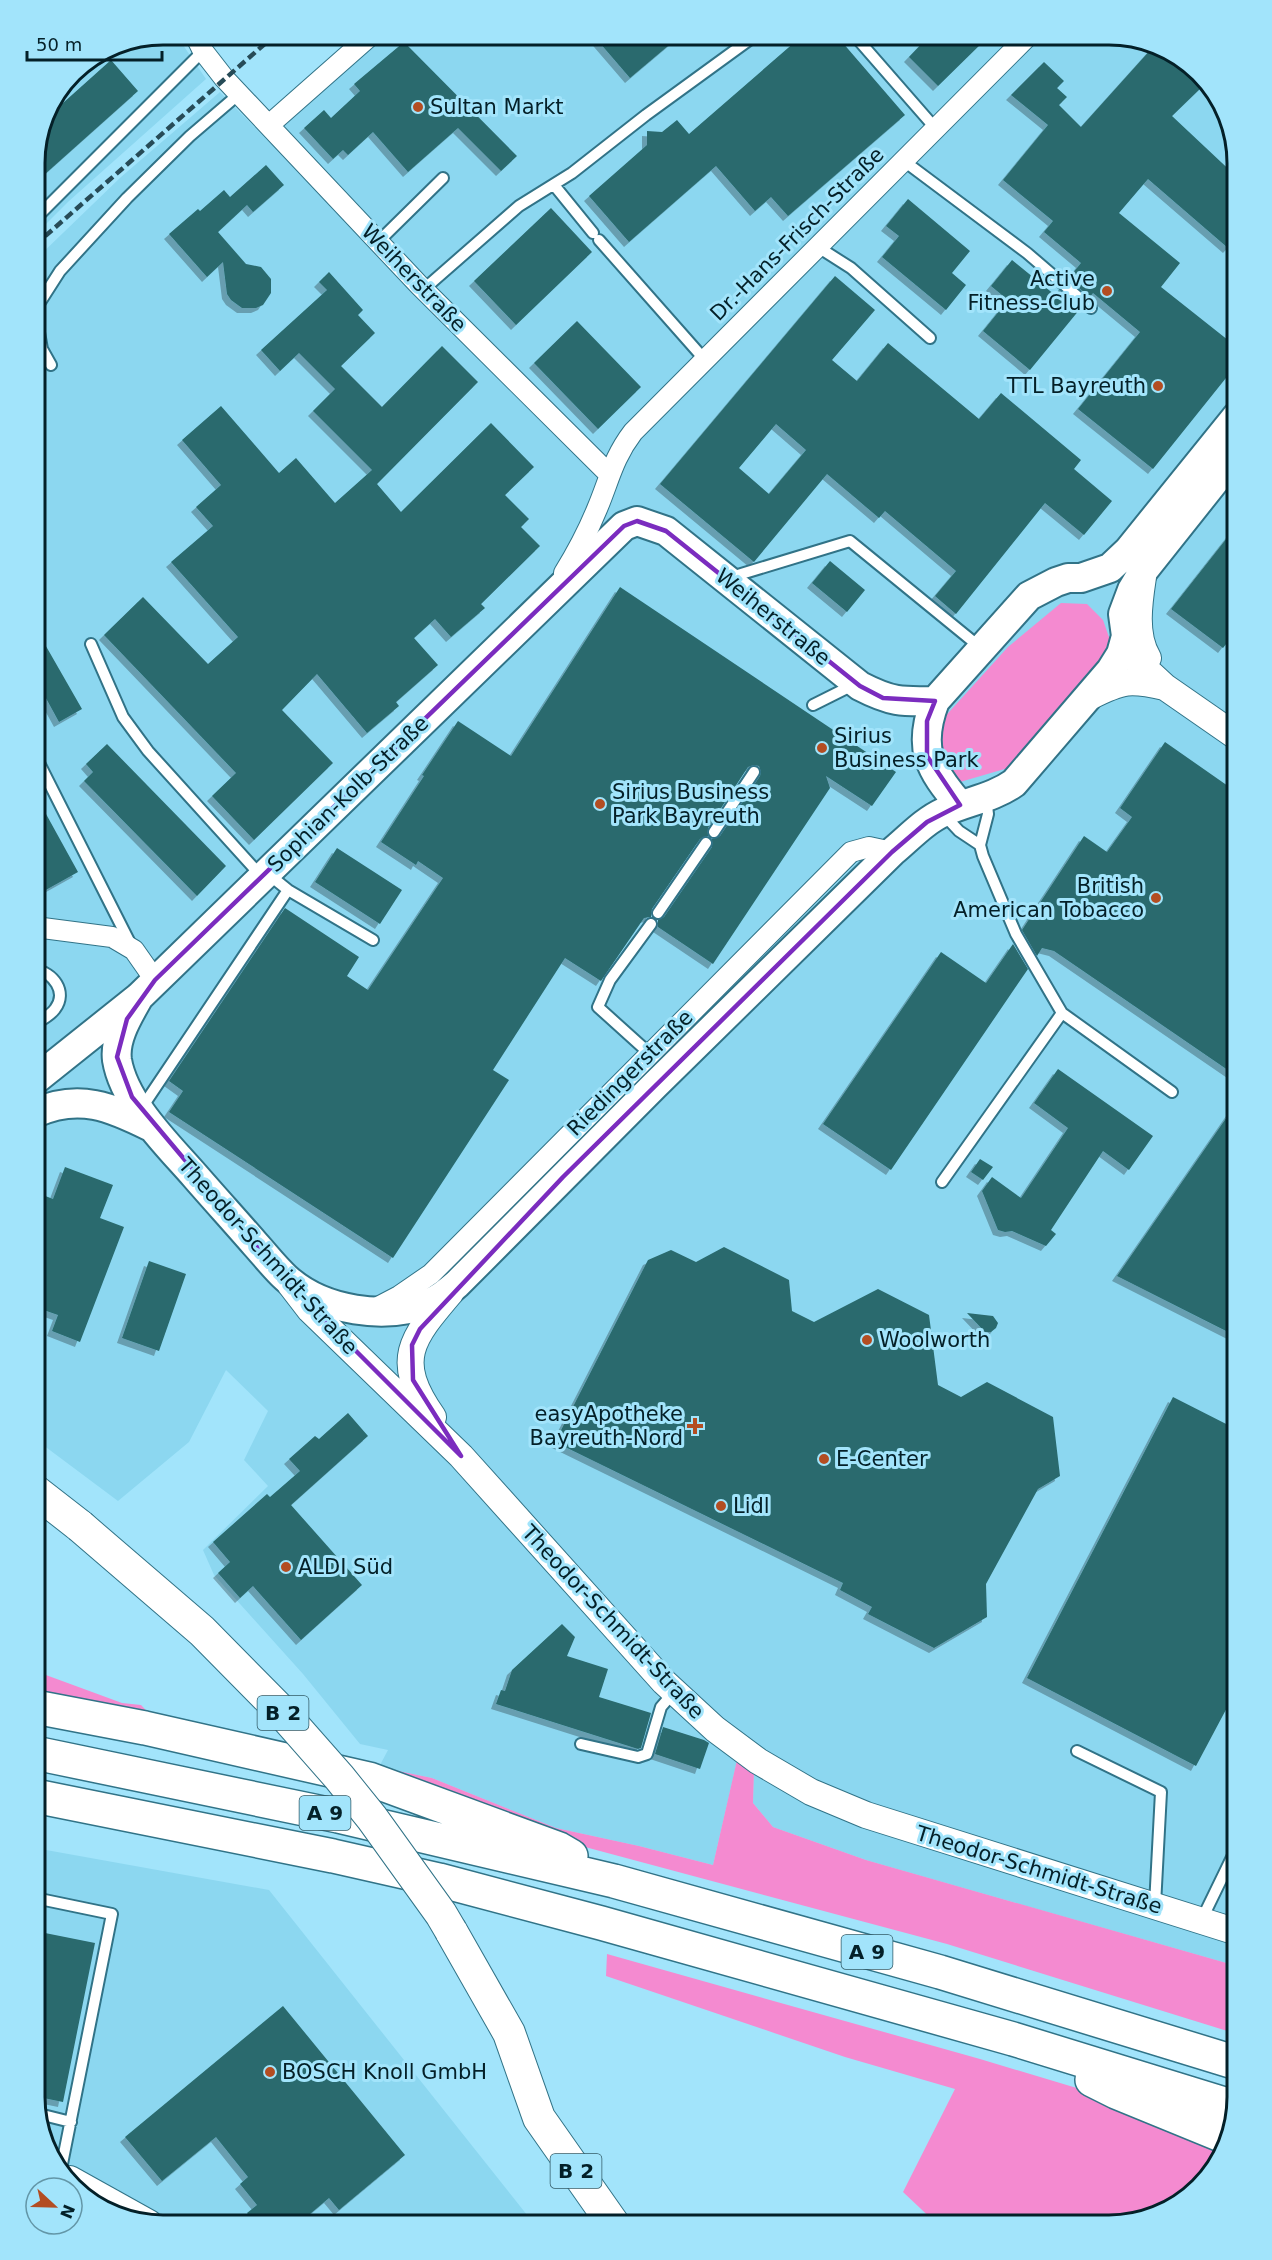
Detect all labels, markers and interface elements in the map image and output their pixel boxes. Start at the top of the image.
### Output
scale bar [27,24,162,62]
text: 50 m [36,34,82,55]
place label: Sultan Markt [430,95,564,119]
marker: Sultan Markt [411,100,425,114]
street label: Dr.-Hans-Frisch-Straße [705,142,889,326]
street label: Weiherstraße [357,219,471,337]
place label: Active Fitness-Club [968,267,1095,315]
marker: Active Fitness-Club [1100,284,1114,298]
place label: TTL Bayreuth [1006,374,1146,398]
marker: TTL Bayreuth [1151,379,1165,393]
street label: Weiherstraße [711,564,835,670]
street label: Sophian-Kolb-Straße [263,711,433,877]
place label: Sirius Business Park [834,724,980,772]
marker: Sirius Business Park [815,741,829,755]
place label: Sirius Business Park Bayreuth [612,780,769,828]
marker: Sirius Business Park Bayreuth [593,797,607,811]
place label: British American Tobacco [953,874,1144,922]
marker: British American Tobacco [1149,891,1163,905]
street label: Riedingerstraße [562,1005,698,1141]
street label: Theodor-Schmidt-Straße [173,1152,362,1359]
place label: Woolworth [879,1328,990,1352]
marker: Woolworth [860,1333,874,1347]
place label: easyApotheke Bayreuth-Nord [530,1402,683,1450]
marker: easyApotheke Bayreuth-Nord [688,1419,702,1433]
place label: E-Center [836,1447,928,1471]
marker: E-Center [817,1452,831,1466]
place label: Lidl [733,1494,770,1518]
marker: Lidl [714,1499,728,1513]
street label: Theodor-Schmidt-Straße [516,1520,709,1724]
place label: ALDI Süd [298,1555,393,1579]
marker: ALDI Süd [279,1560,293,1574]
road number: B 2 [258,1696,308,1730]
road number: A 9 [300,1796,350,1830]
street label: Theodor-Schmidt-Straße [912,1821,1165,1919]
road number: A 9 [842,1935,892,1969]
place label: BOSCH Knoll GmbH [282,2060,487,2084]
marker: BOSCH Knoll GmbH [263,2065,277,2079]
road number: B 2 [550,2154,602,2188]
north arrow [24,2176,84,2236]
text: N [56,2202,79,2221]

